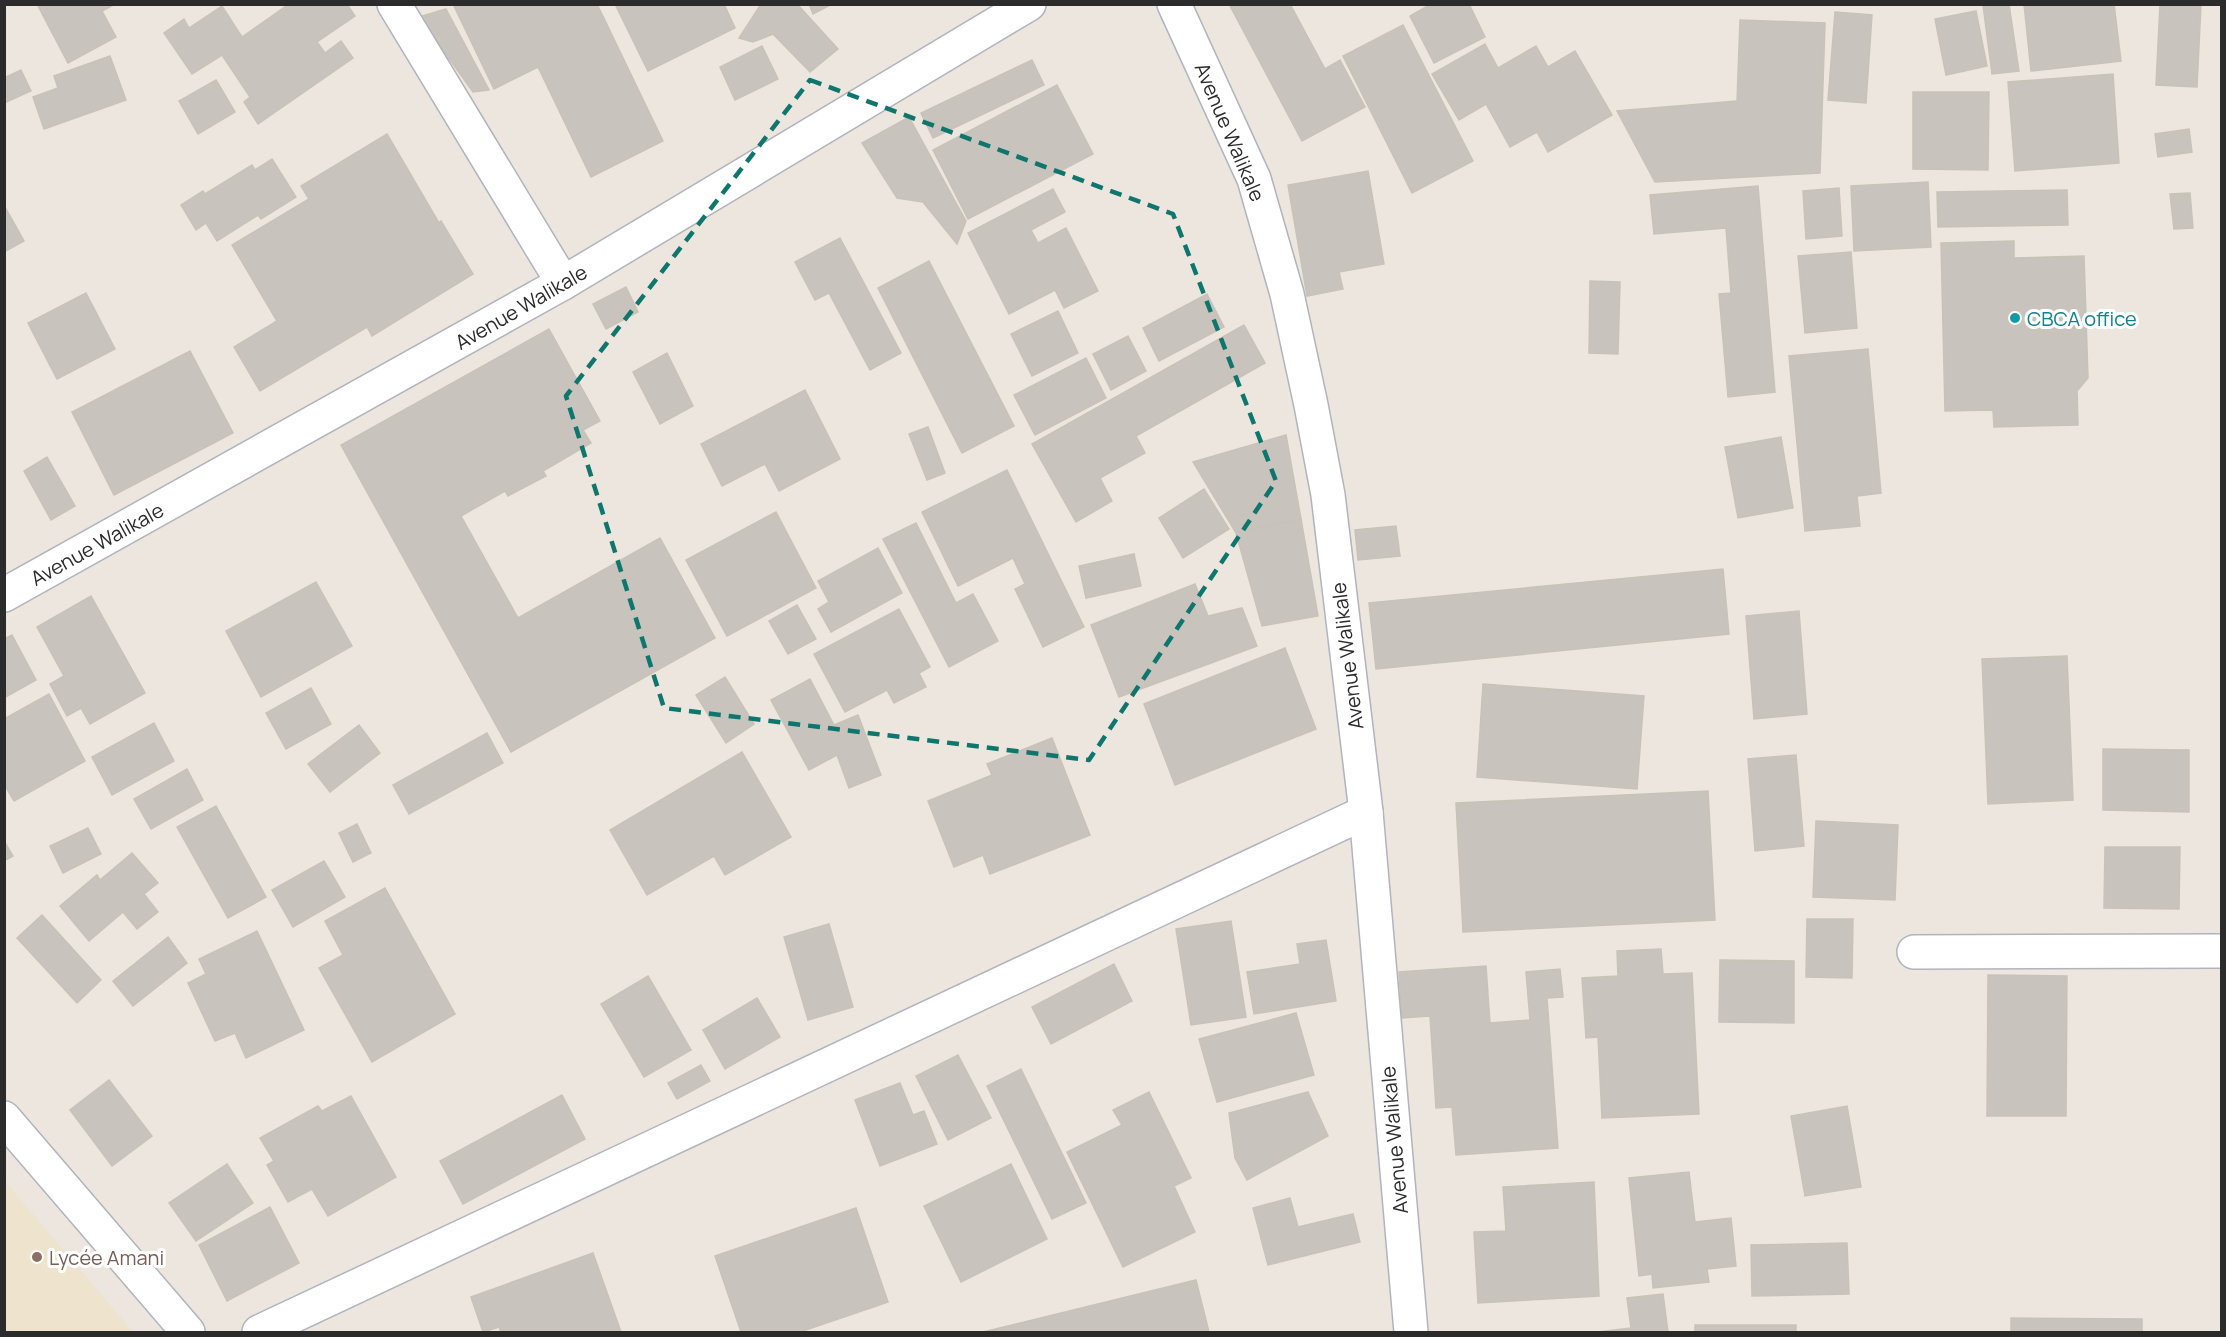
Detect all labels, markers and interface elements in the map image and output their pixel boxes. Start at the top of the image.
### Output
street label: Avenue Walikale [1189,59,1271,205]
street label: Avenue Walikale [450,258,592,356]
place label: CBCA office [2027,305,2137,332]
marker: CBCA office [2008,311,2022,325]
street label: Avenue Walikale [26,496,168,592]
street label: Avenue Walikale [1325,581,1369,731]
street label: Avenue Walikale [1374,1065,1414,1215]
place label: Lycée Amani [49,1244,164,1271]
marker: Lycée Amani [30,1250,44,1264]

